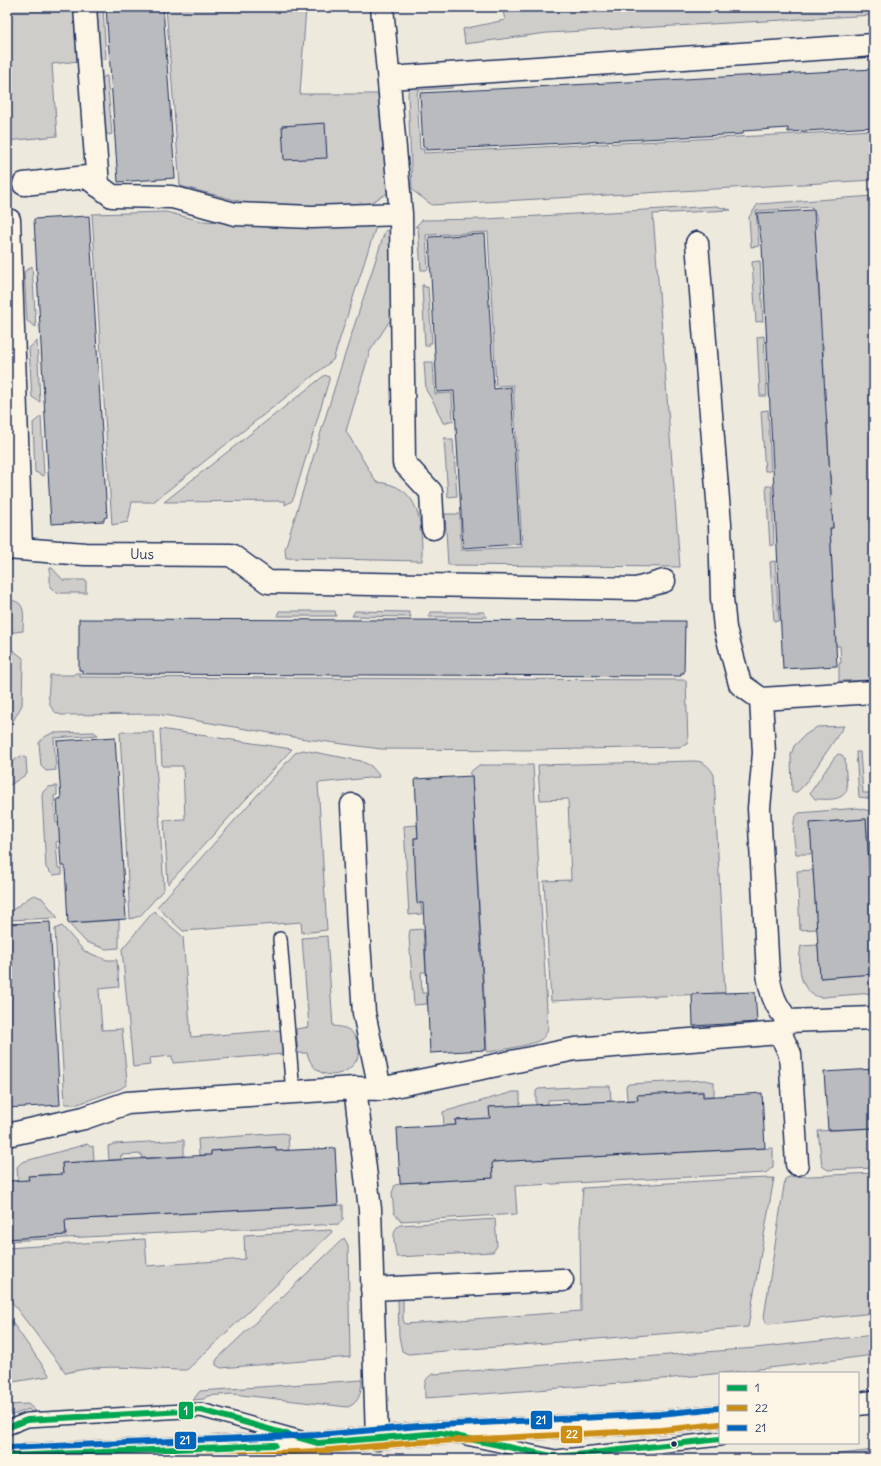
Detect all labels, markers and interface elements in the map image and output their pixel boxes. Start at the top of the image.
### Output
street label: Uus [130,545,154,563]
legend [719,1372,859,1444]
text: 1 [755,1380,760,1395]
text: 22 [755,1400,769,1415]
line badge: 1 [178,1401,194,1420]
text: 1 [184,1404,188,1418]
line badge: 21 [530,1410,553,1430]
text: 21 [536,1413,546,1427]
text: 21 [755,1420,766,1435]
line badge: 22 [560,1425,583,1444]
text: 22 [566,1427,578,1441]
line badge: 21 [174,1431,197,1450]
text: 21 [180,1433,190,1447]
unlabelled marker [669,1439,679,1449]

